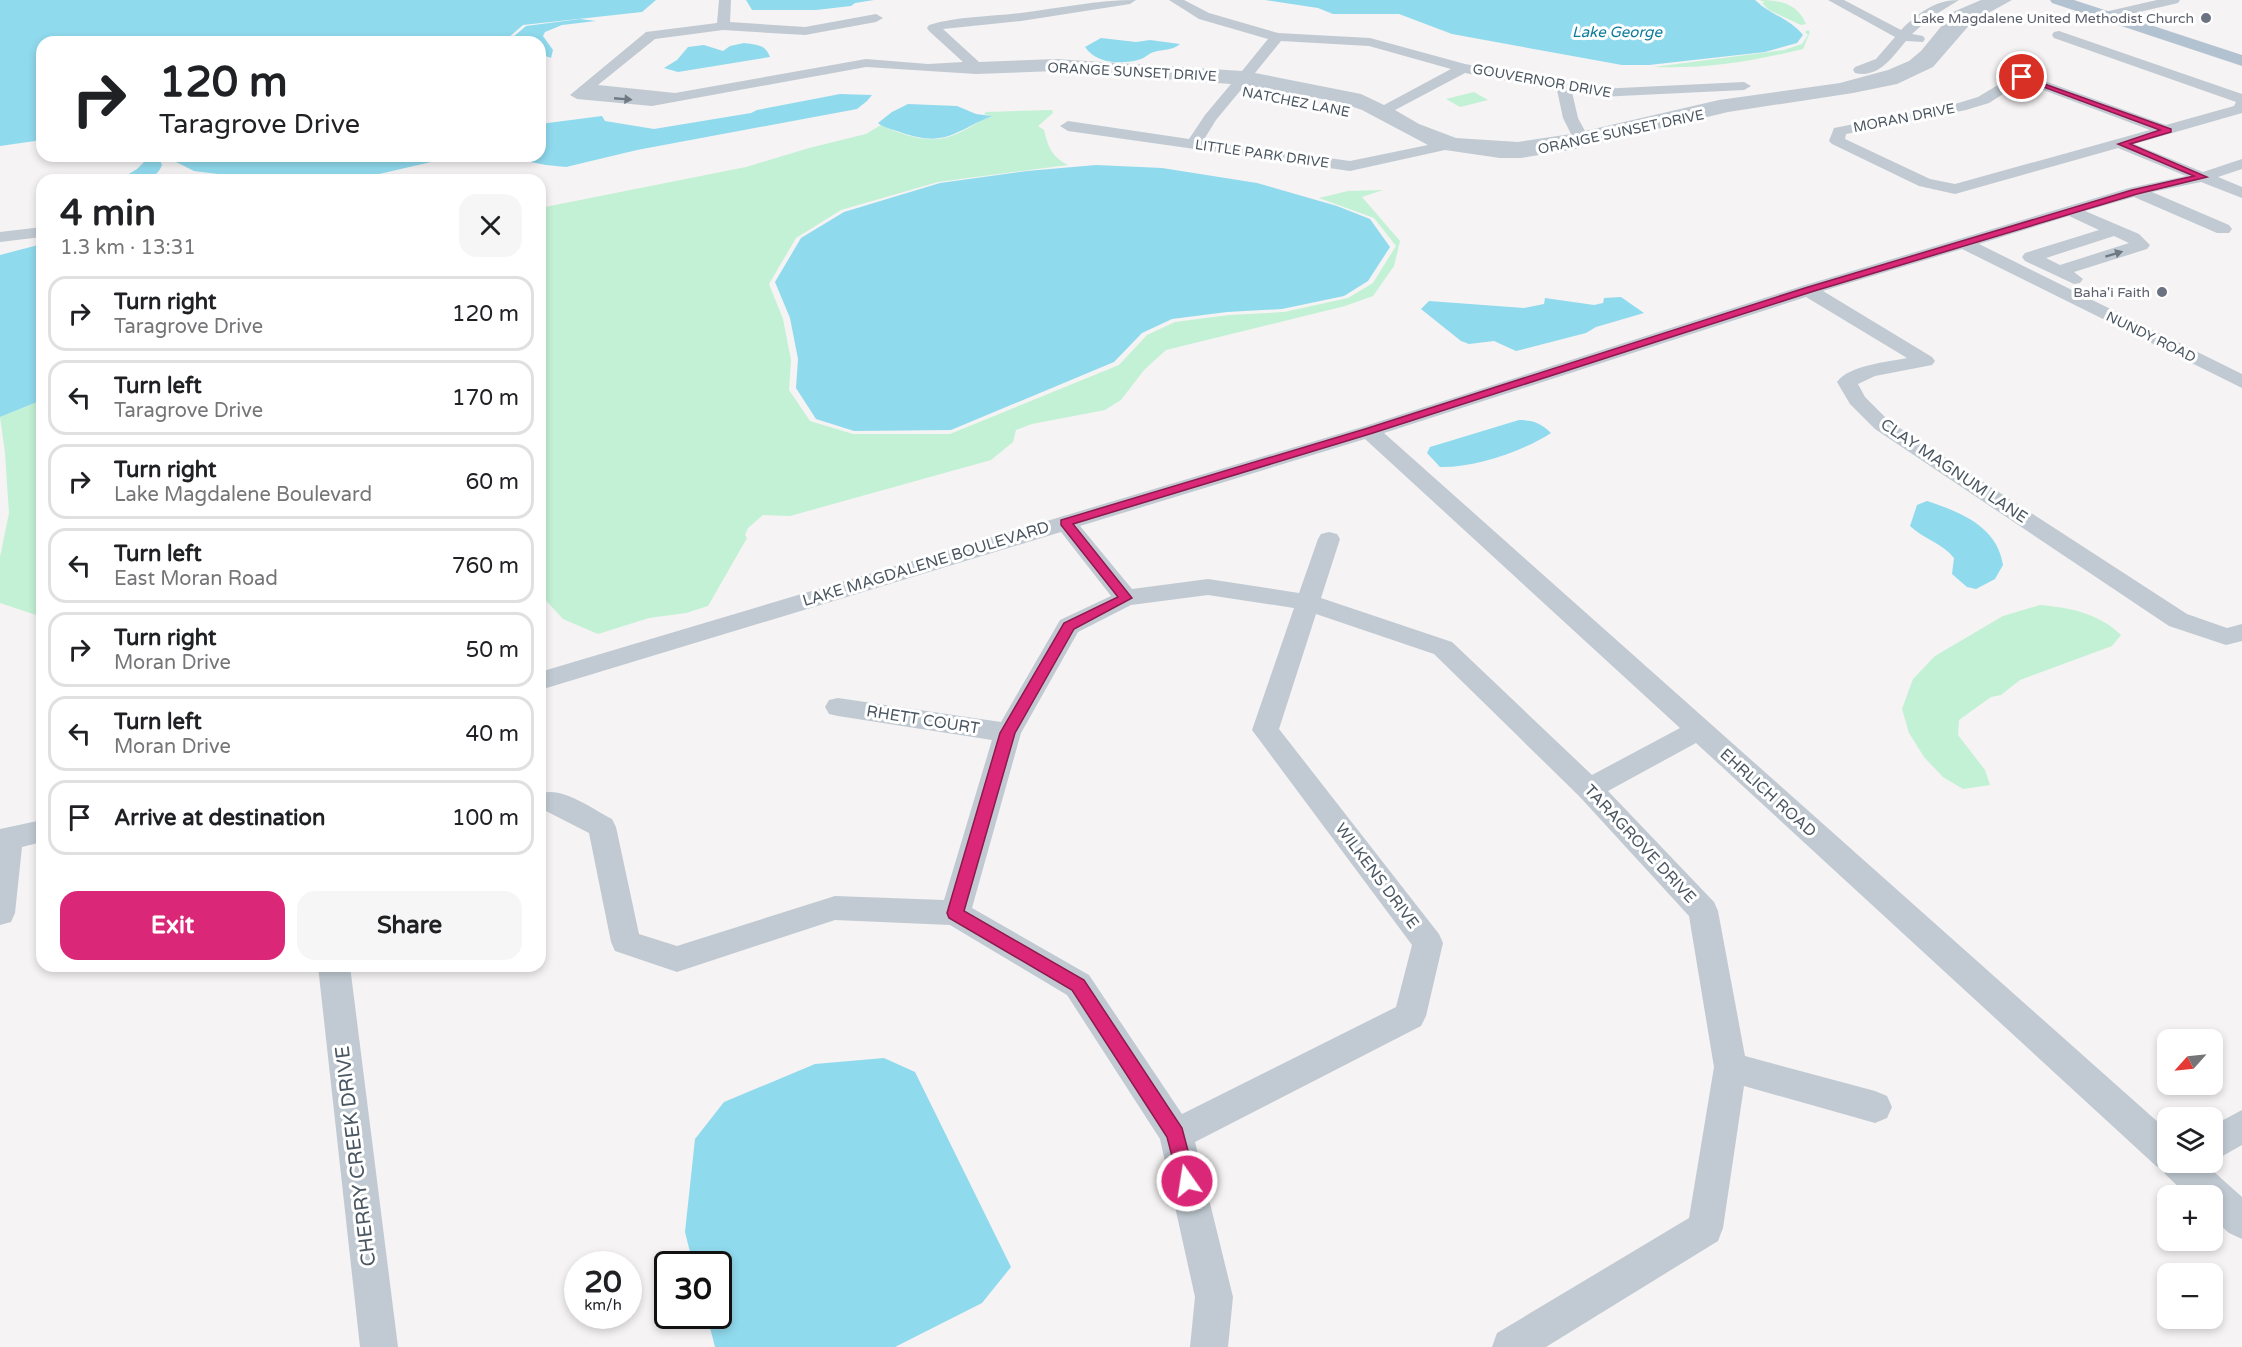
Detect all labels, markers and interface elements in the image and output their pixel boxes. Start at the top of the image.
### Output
place label: Lake Magdalene United Methodist Church [1913,10,2194,27]
marker: Lake Magdalene United Methodist Church [2199,11,2213,25]
water label: Lake George [1572,23,1663,41]
pin [1996,51,2047,102]
text: 120 m [159,57,288,108]
street label: ORANGE SUNSET DRIVE [1047,59,1217,85]
icon: right [60,60,138,138]
street label: GOUVERNOR DRIVE [1471,60,1613,102]
icon: arrive [2005,60,2038,93]
street label: NATCHEZ LANE [1241,83,1351,121]
one-way arrow [614,94,633,104]
street label: MORAN DRIVE [1852,100,1956,136]
street label: ORANGE SUNSET DRIVE [1536,106,1706,158]
text: Taragrove Drive [159,108,360,141]
street label: LITTLE PARK DRIVE [1194,136,1330,172]
text: 4 min [60,192,156,235]
button: close [459,194,522,257]
text: 1.3 km · 13:31 [60,236,196,260]
one-way arrow [2105,249,2123,258]
place label: Baha'i Faith [2073,284,2150,301]
marker: Baha'i Faith [2155,285,2169,299]
text: Turn right [114,289,216,315]
icon: right [63,297,96,330]
text: 120 m [452,301,519,327]
street label: NUNDY ROAD [2103,308,2199,366]
text: Taragrove Drive [114,315,263,339]
text: Turn left [114,373,202,399]
icon: left [63,381,96,414]
text: 170 m [452,385,519,411]
text: Taragrove Drive [114,399,263,423]
street label: CLAY MAGNUM LANE [1877,414,2031,528]
text: Turn right [114,457,216,483]
icon: right [63,465,96,498]
text: 60 m [465,469,519,495]
text: Lake Magdalene Boulevard [114,483,372,507]
street label: LAKE MAGDALENE BOULEVARD [800,517,1052,611]
text: Turn left [114,541,202,567]
icon: left [63,549,96,582]
text: 760 m [452,553,519,579]
text: East Moran Road [114,567,278,591]
text: Turn right [114,625,216,651]
icon: right [63,633,96,666]
text: 50 m [465,637,519,663]
text: Moran Drive [114,651,231,675]
street label: RHETT COURT [865,701,981,739]
text: Turn left [114,709,202,735]
icon: left [63,717,96,750]
text: 40 m [465,721,519,747]
text: Moran Drive [114,735,231,759]
street label: EHRLICH ROAD [1716,744,1820,842]
street label: TARAGROVE DRIVE [1580,781,1700,907]
icon: arrive [63,801,96,834]
text: Arrive at destination [114,805,325,831]
text: 100 m [452,805,519,831]
street label: WILKENS DRIVE [1331,819,1423,933]
button: Exit [60,891,285,960]
button: Share [297,891,522,960]
north arrow [2157,1029,2223,1095]
map controls [2157,1029,2223,1329]
street label: CHERRY CREEK DRIVE [331,1044,381,1268]
button: layers [2157,1107,2223,1173]
position arrow [1155,1149,1219,1213]
button: + [2157,1185,2223,1251]
speed limit sign: 30 [654,1251,732,1329]
button: − [2157,1263,2223,1329]
text: 20 [584,1264,622,1301]
text: km/h [584,1296,622,1314]

